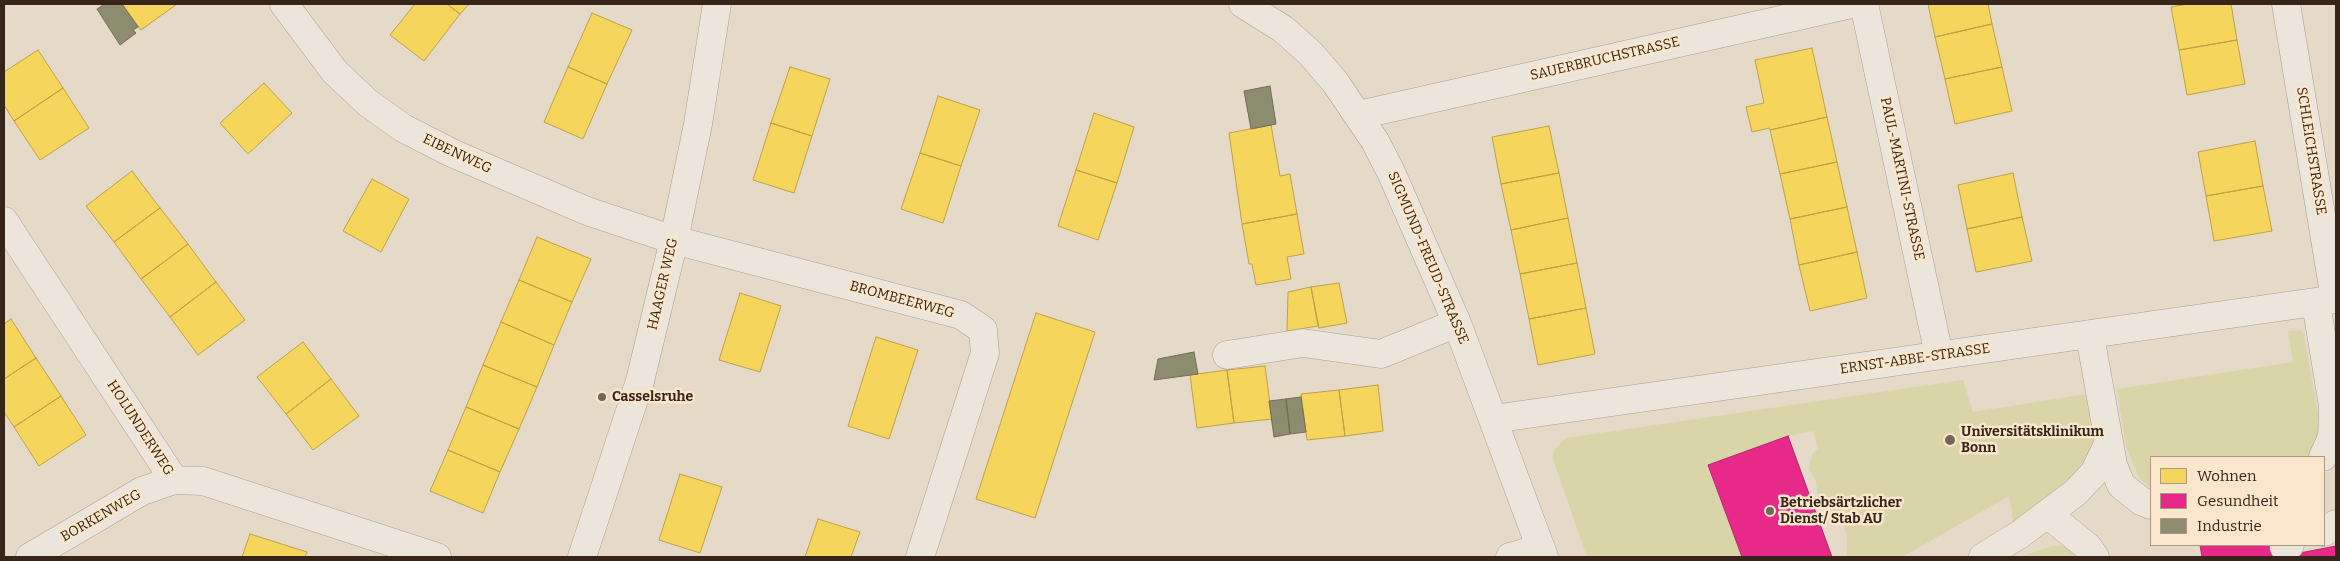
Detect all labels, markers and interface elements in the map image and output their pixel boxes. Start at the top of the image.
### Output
street label: SAUERBRUCHSTRASSE [1529,34,1681,84]
street label: SCHLEICHSTRASSE [2293,86,2329,216]
street label: PAUL-MARTINI-STRASSE [1876,96,1928,262]
street label: EIBENWEG [420,131,494,177]
street label: SIGMUND-FREUD-STRASSE [1384,169,1472,347]
street label: HAAGER WEG [644,236,682,332]
street label: BROMBEERWEG [848,278,956,322]
street label: ERNST-ABBE-STRASSE [1839,340,1991,378]
street label: HOLUNDERWEG [103,377,177,479]
place label: Casselsruhe [612,389,693,405]
marker: Casselsruhe [596,391,608,403]
place label: Universitätsklinikum Bonn [1961,424,2104,457]
marker: Universitätsklinikum Bonn [1943,433,1957,447]
legend [2150,456,2325,546]
text: Wohnen [2197,467,2256,485]
street label: BORKENWEG [58,486,144,546]
text: Gesundheit [2197,492,2279,510]
place label: Betriebsärtzlicher Dienst/ Stab AU [1780,495,1902,528]
marker: Betriebsärtzlicher Dienst/ Stab AU [1764,505,1776,517]
text: Industrie [2197,517,2262,535]

